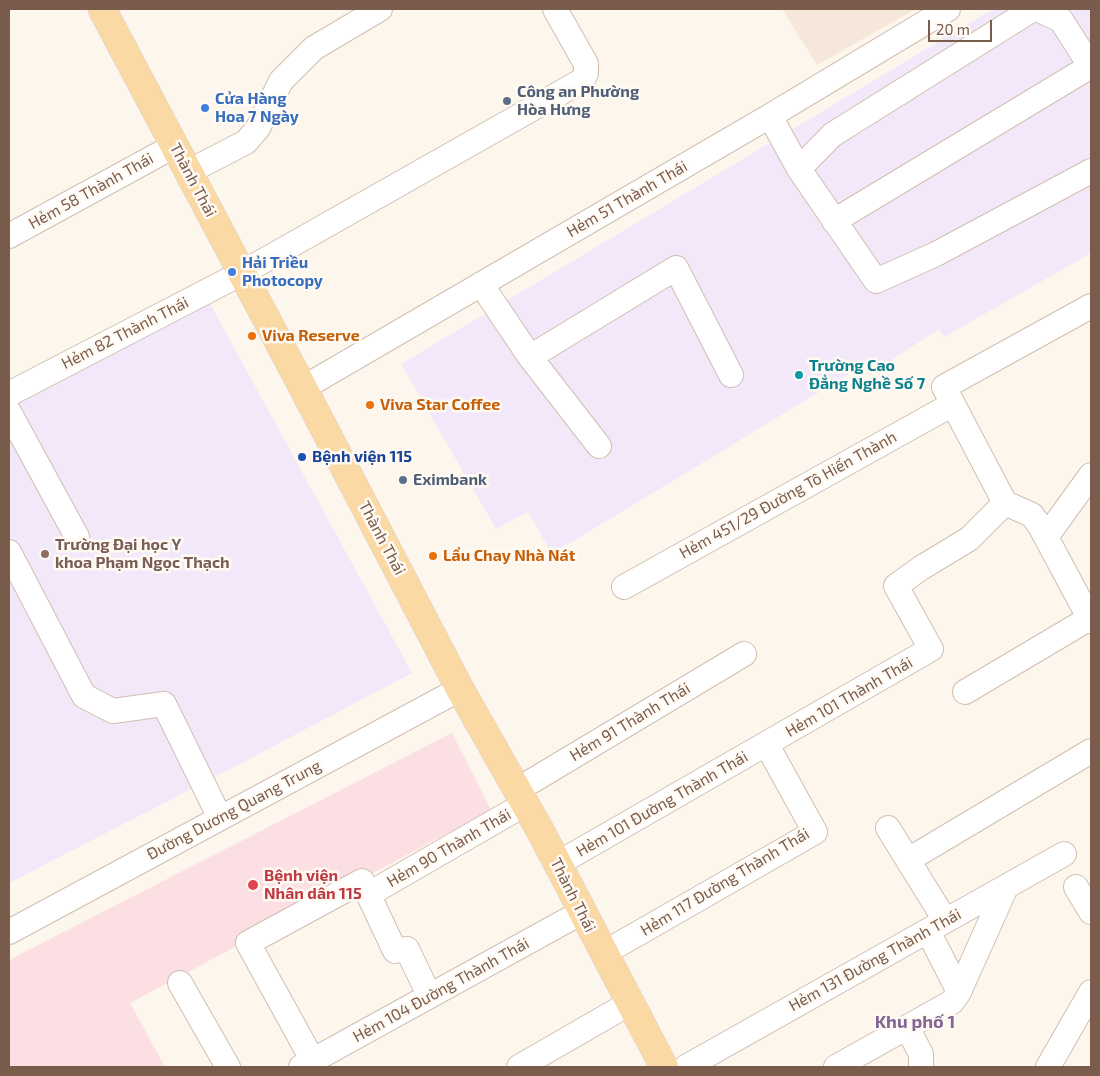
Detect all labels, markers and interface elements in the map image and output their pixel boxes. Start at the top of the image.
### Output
scale bar [930,10,994,42]
text: 20 m [936,20,970,38]
place label: Công an Phường Hòa Hưng [517,82,639,120]
place label: Cửa Hàng Hoa 7 Ngày [215,89,299,127]
marker: Công an Phường Hòa Hưng [501,95,513,107]
marker: Cửa Hàng Hoa 7 Ngày [199,102,211,114]
street label: Thành Thái [166,140,220,220]
street label: Hẻm 58 Thành Thái [25,149,157,233]
street label: Hẻm 51 Thành Thái [563,157,691,241]
place label: Hải Triều Photocopy [242,253,323,291]
marker: Hải Triều Photocopy [226,266,238,278]
street label: Hẻm 82 Thành Thái [58,293,192,373]
place label: Viva Reserve [262,326,360,346]
marker: Viva Reserve [246,330,258,342]
place label: Trường Cao Đẳng Nghề Số 7 [809,356,925,394]
marker: Trường Cao Đẳng Nghề Số 7 [793,369,805,381]
place label: Viva Star Coffee [380,395,500,415]
marker: Viva Star Coffee [364,399,376,411]
street label: Hẻm 451/29 Đường Tô Hiến Thành [676,427,900,563]
place label: Bệnh viện 115 [312,447,412,467]
marker: Bệnh viện 115 [296,451,308,463]
place label: Eximbank [413,470,487,490]
marker: Eximbank [397,474,409,486]
street label: Thành Thái [355,498,409,578]
place label: Trường Đại học Y khoa Phạm Ngọc Thạch [55,535,230,573]
place label: Lẩu Chay Nhà Nát [443,546,575,566]
marker: Trường Đại học Y khoa Phạm Ngọc Thạch [39,548,51,560]
marker: Lẩu Chay Nhà Nát [427,550,439,562]
street label: Hẻm 101 Thành Thái [782,653,916,741]
street label: Hẻm 91 Thành Thái [566,679,694,765]
street label: Hẻm 101 Đường Thành Thái [573,747,751,861]
street label: Đường Dương Quang Trung [144,756,324,864]
street label: Hẻm 90 Thành Thái [384,805,514,891]
street label: Hẻm 117 Đường Thành Thái [637,824,813,940]
street label: Thành Thái [546,855,600,935]
place label: Bệnh viện Nhân dân 115 [264,866,362,904]
marker: Bệnh viện Nhân dân 115 [246,878,260,892]
street label: Hẻm 131 Đường Thành Thái [785,905,965,1015]
street label: Hẻm 104 Đường Thành Thái [350,933,532,1047]
district label: Khu phố 1 [875,1011,955,1033]

